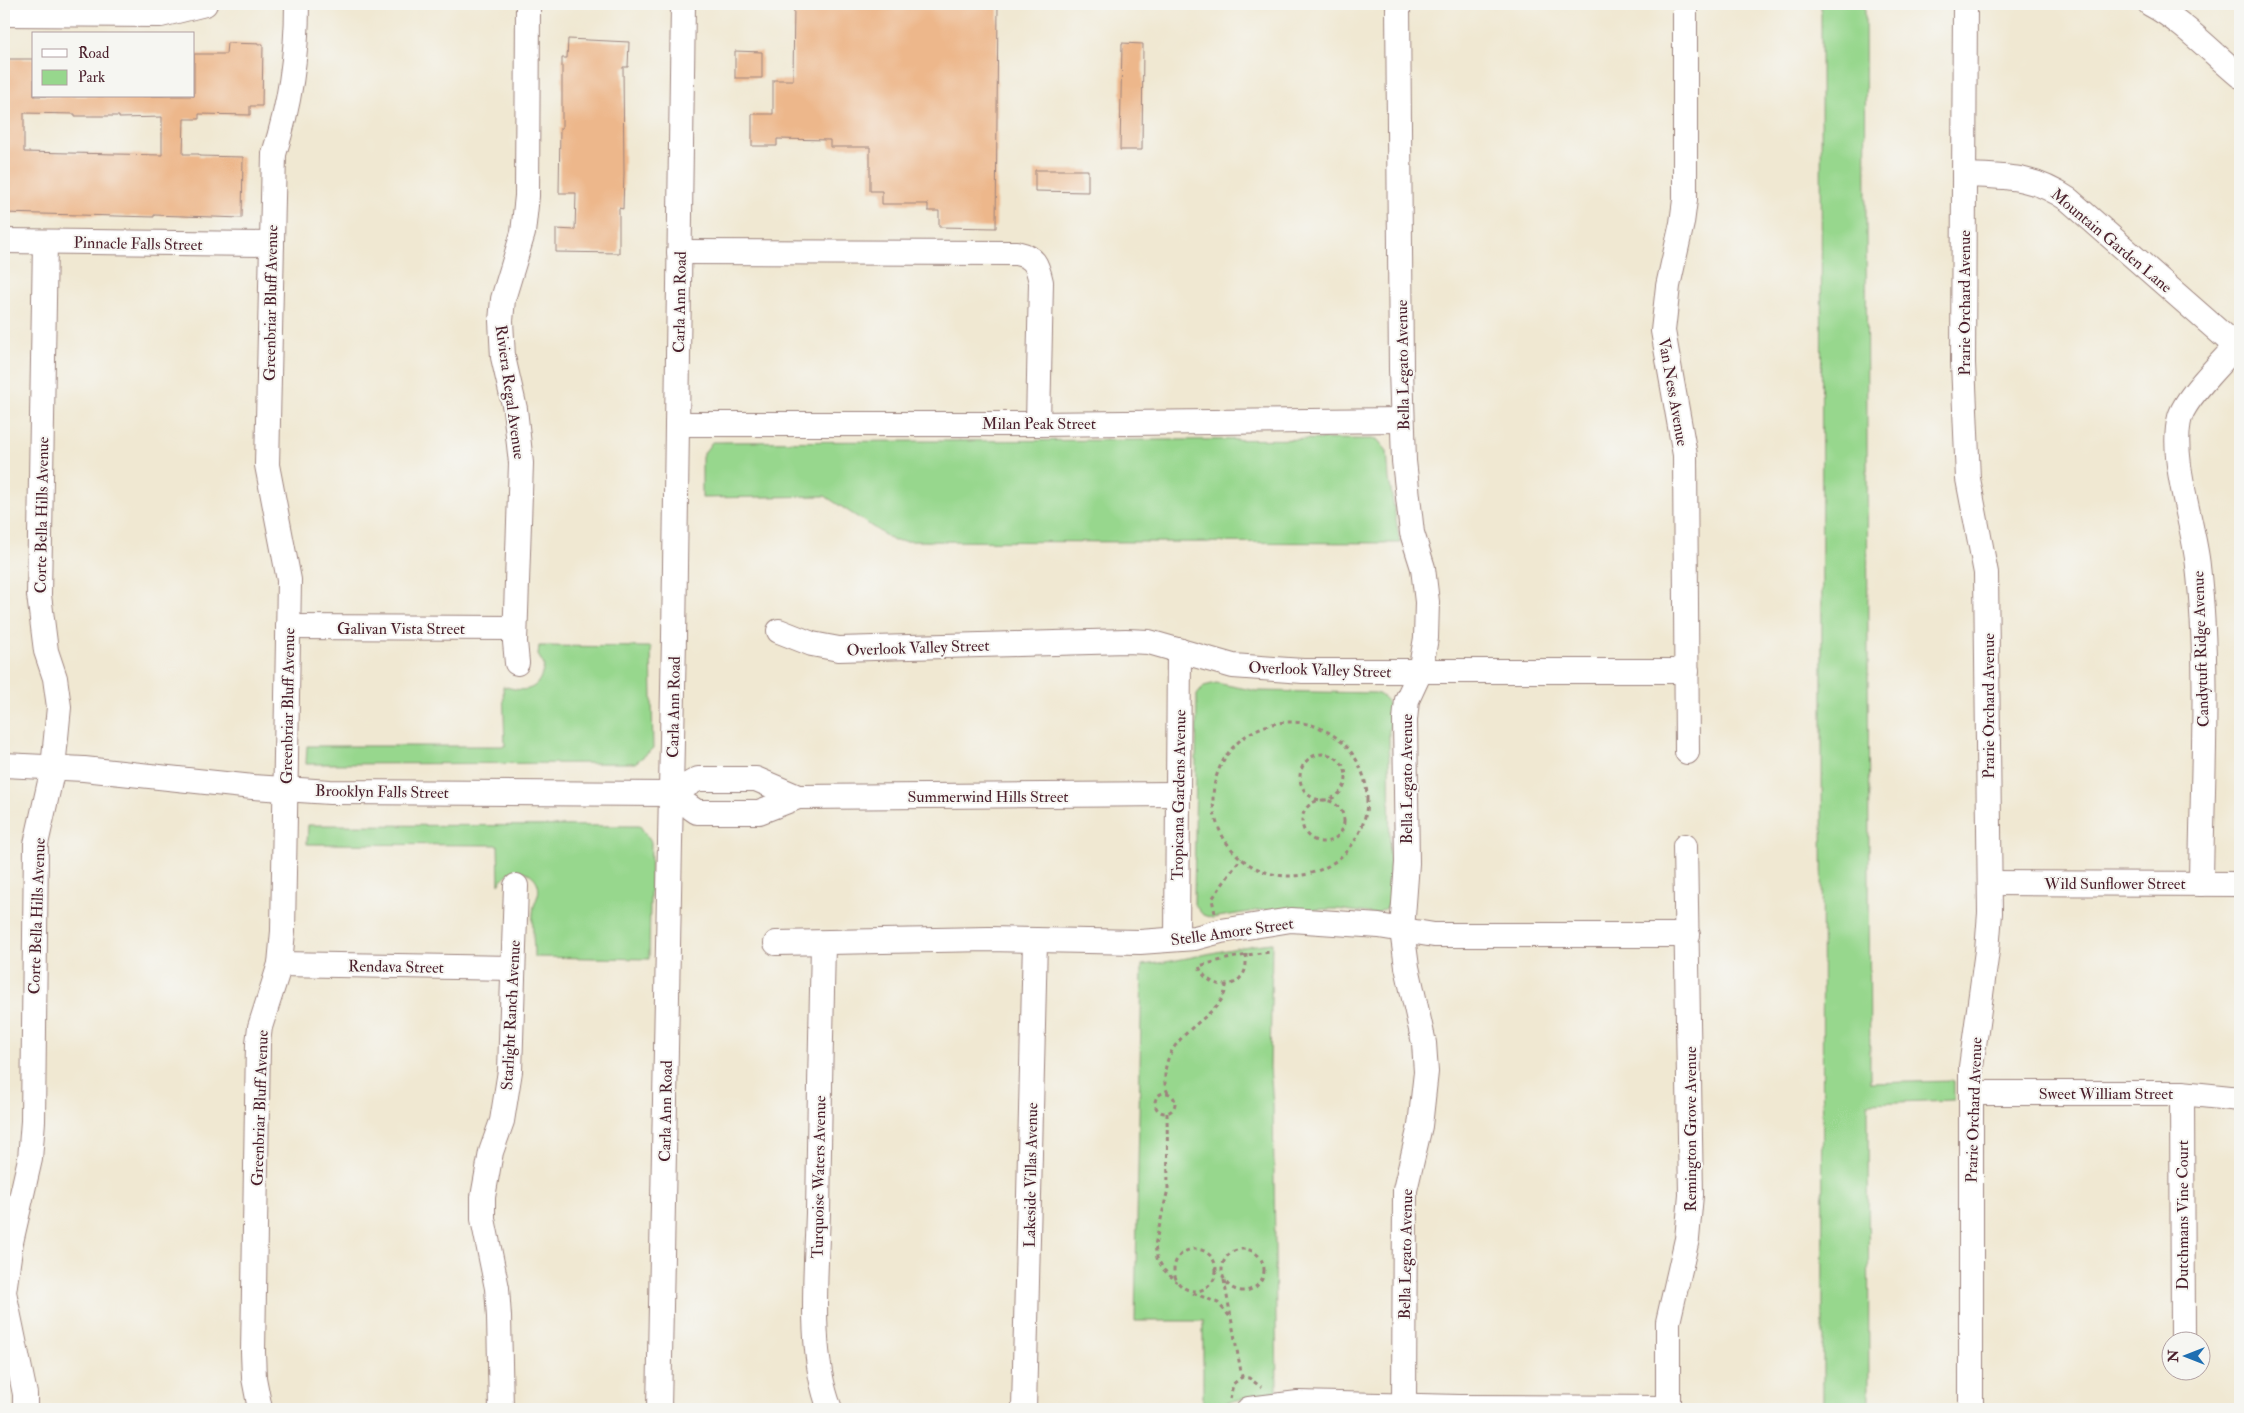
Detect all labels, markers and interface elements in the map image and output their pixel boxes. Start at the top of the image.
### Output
legend [32,32,195,98]
text: Road [78,44,110,63]
text: Park [78,68,105,87]
street label: Mountain Garden Lane [2047,184,2176,298]
street label: Greenbriar Bluff Avenue [260,224,282,381]
street label: Prarie Orchard Avenue [1955,230,1975,376]
street label: Pinnacle Falls Street [73,233,203,255]
street label: Carla Ann Road [669,251,691,353]
street label: Bella Legato Avenue [1392,299,1414,430]
street label: Riviera Regal Avenue [491,324,529,461]
street label: Van Ness Avenue [1654,337,1692,448]
street label: Milan Peak Street [982,414,1096,434]
street label: Corte Bella Hills Avenue [31,436,53,594]
street label: Candytuft Ridge Avenue [2188,570,2214,727]
street label: Galivan Vista Street [337,619,465,639]
street label: Greenbriar Bluff Avenue [277,627,299,784]
street label: Prarie Orchard Avenue [1979,633,1999,779]
street label: Overlook Valley Street [846,636,990,660]
street label: Carla Ann Road [663,656,685,758]
street label: Overlook Valley Street [1248,658,1392,682]
street label: Tropicana Gardens Avenue [1168,709,1191,881]
street label: Bella Legato Avenue [1397,713,1417,844]
street label: Brooklyn Falls Street [315,781,449,803]
street label: Summerwind Hills Street [907,787,1069,807]
street label: Corte Bella Hills Avenue [24,837,50,995]
street label: Wild Sunflower Street [2043,874,2186,894]
street label: Stelle Amore Street [1169,913,1295,951]
street label: Starlight Ranch Avenue [497,939,525,1091]
street label: Rendava Street [348,956,444,978]
street label: Greenbriar Bluff Avenue [247,1029,273,1187]
street label: Prarie Orchard Avenue [1961,1037,1987,1183]
street label: Remington Grove Avenue [1681,1046,1701,1212]
street label: Carla Ann Road [655,1060,677,1162]
street label: Sweet William Street [2039,1084,2173,1104]
street label: Turquoise Waters Avenue [808,1095,830,1259]
street label: Lakeside Villas Avenue [1020,1102,1042,1248]
street label: Dutchmans Vine Court [2173,1140,2193,1290]
street label: Bella Legato Avenue [1395,1188,1417,1319]
north arrow [2162,1330,2212,1380]
text: N [2165,1349,2182,1363]

